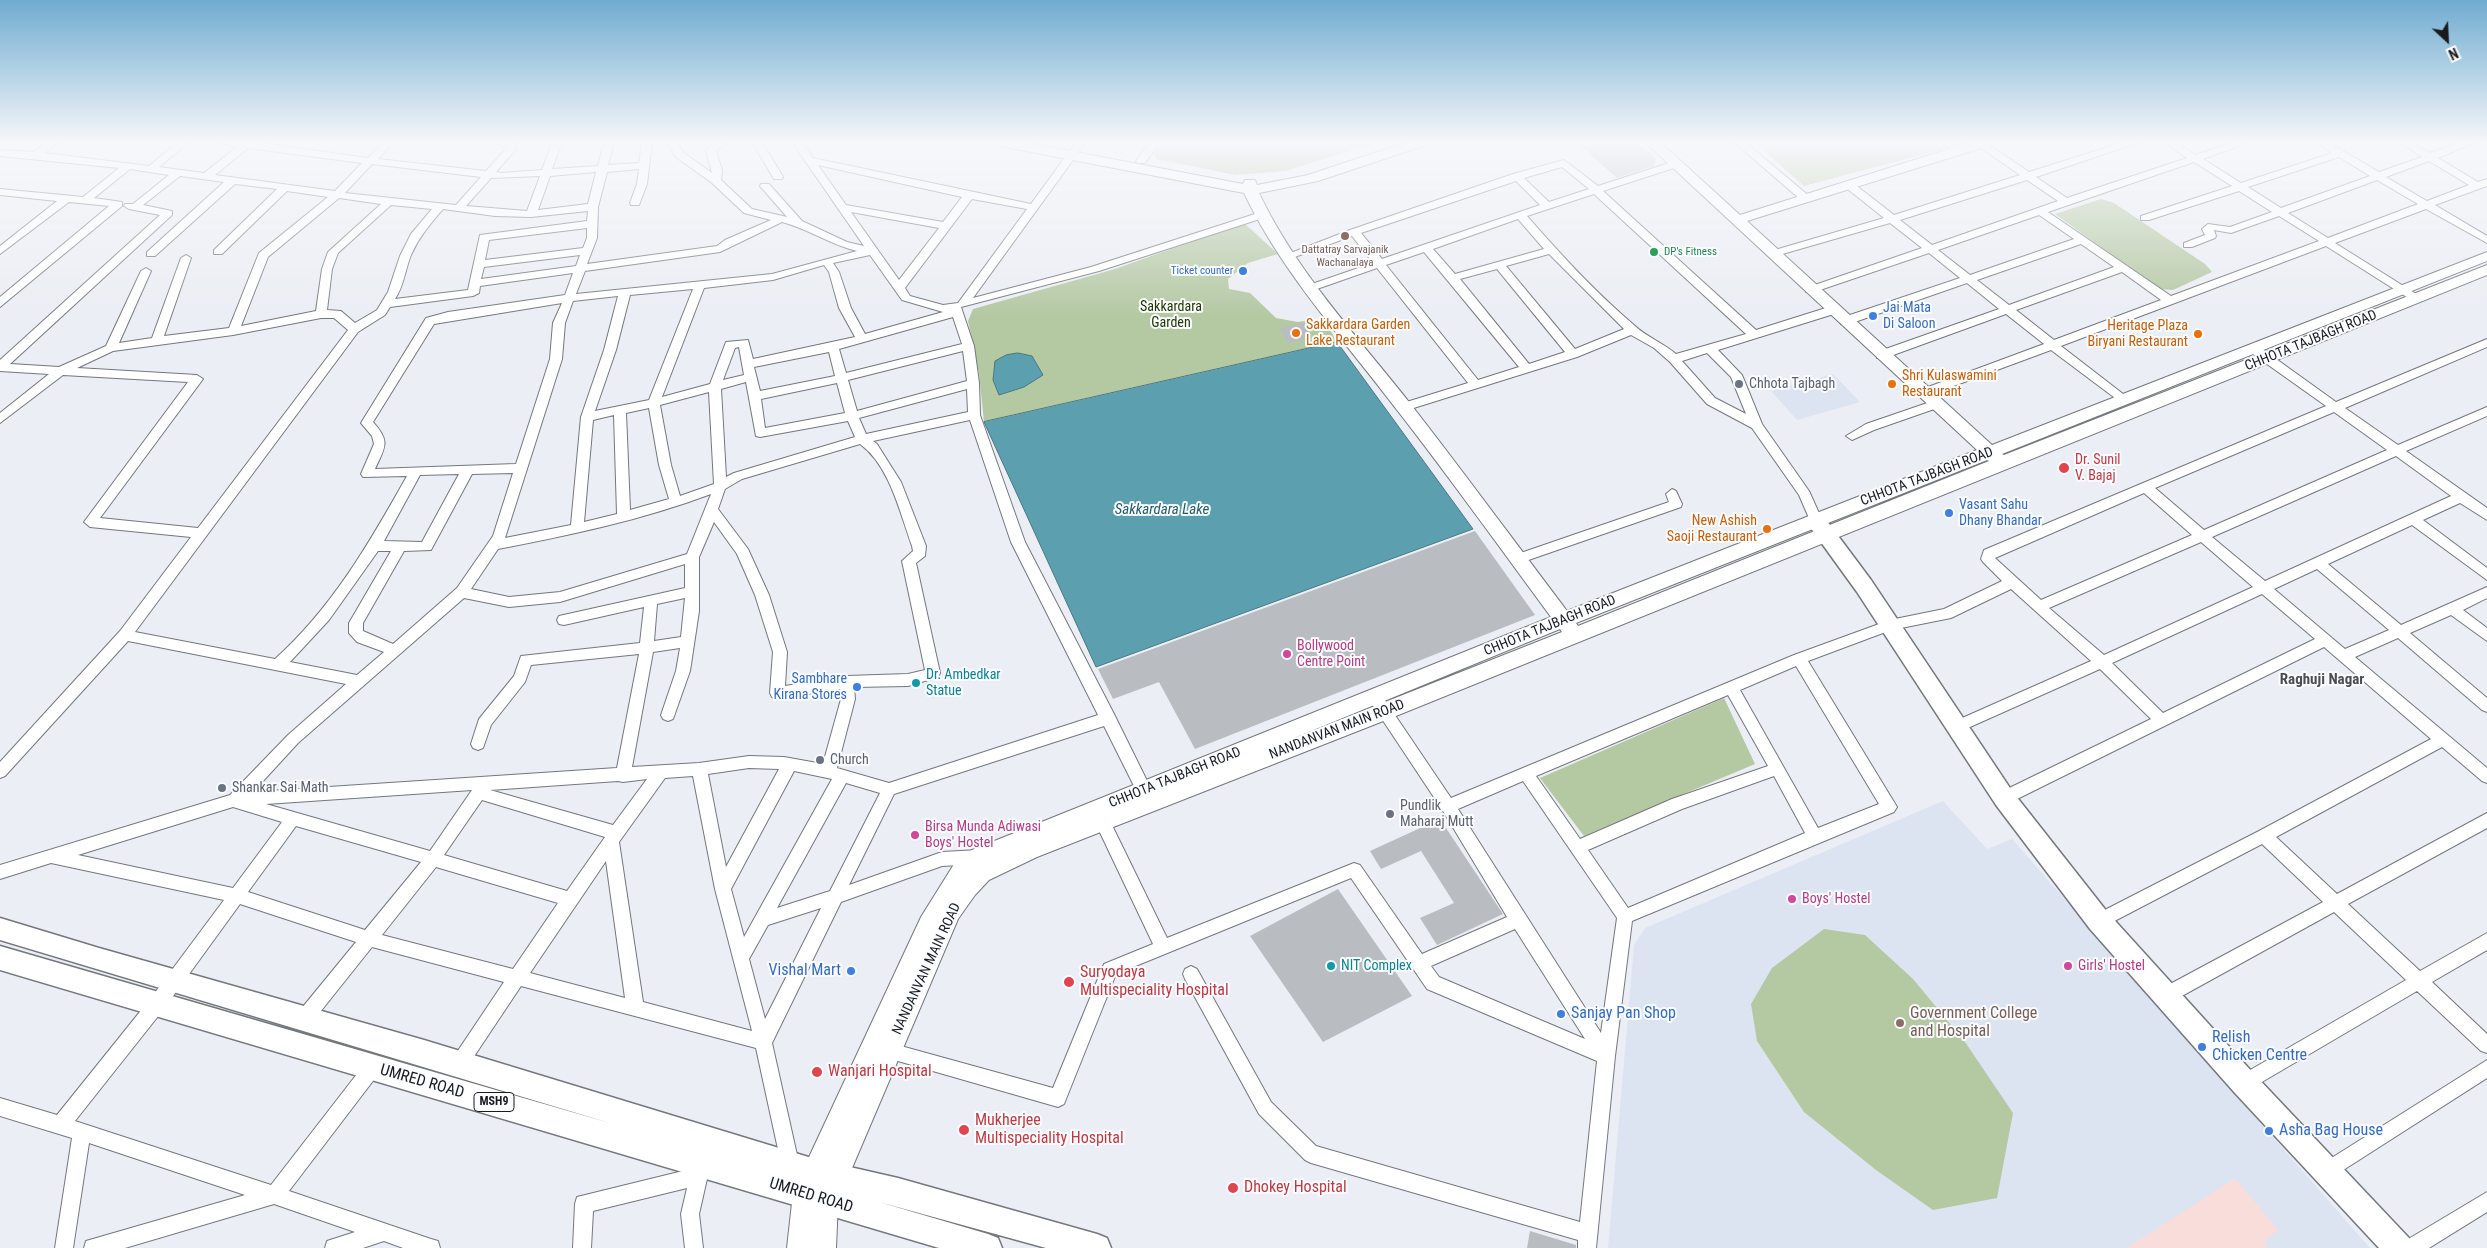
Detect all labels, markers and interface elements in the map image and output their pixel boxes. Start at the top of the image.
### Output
north arrow [2422,15,2472,65]
text: N [2446,45,2461,63]
marker: Dattatray Sarvajanik Wachanalaya [1339,230,1351,242]
place label: Dattatray Sarvajanik Wachanalaya [1302,243,1388,269]
place label: DP's Fitness [1664,245,1717,259]
marker: DP's Fitness [1648,246,1660,258]
place label: Ticket counter [1171,264,1233,278]
marker: Ticket counter [1237,265,1249,277]
park label: Sakkardara Garden [1140,299,1202,332]
place label: Jai Mata Di Saloon [1883,300,1935,332]
street label: CHHOTA TAJBAGH ROAD [2243,307,2379,375]
marker: Jai Mata Di Saloon [1867,310,1879,322]
place label: Sakkardara Garden Lake Restaurant [1306,317,1410,350]
place label: Heritage Plaza Biryani Restaurant [2087,318,2188,351]
marker: Sakkardara Garden Lake Restaurant [1290,327,1302,339]
marker: Heritage Plaza Biryani Restaurant [2192,328,2204,340]
place label: Shri Kulaswamini Restaurant [1902,368,1997,401]
place label: Chhota Tajbagh [1749,376,1835,392]
marker: Chhota Tajbagh [1733,378,1745,390]
marker: Shri Kulaswamini Restaurant [1886,378,1898,390]
street label: CHHOTA TAJBAGH ROAD [1858,444,1996,510]
place label: Dr. Sunil V. Bajaj [2075,452,2121,484]
marker: Dr. Sunil V. Bajaj [2057,461,2071,475]
place label: Vasant Sahu Dhany Bhandar [1959,497,2042,530]
water label: Sakkardara Lake [1115,501,1209,519]
marker: Vasant Sahu Dhany Bhandar [1943,507,1955,519]
place label: New Ashish Saoji Restaurant [1667,513,1757,546]
marker: New Ashish Saoji Restaurant [1761,523,1773,535]
street label: CHHOTA TAJBAGH ROAD [1482,592,1618,660]
place label: Bollywood Centre Point [1297,638,1365,670]
marker: Bollywood Centre Point [1281,648,1293,660]
place label: Dr. Ambedkar Statue [926,667,1001,700]
place label: Sambhare Kirana Stores [773,671,847,704]
district label: Raghuji Nagar [2280,671,2364,689]
marker: Dr. Ambedkar Statue [910,677,922,689]
marker: Sambhare Kirana Stores [851,681,863,693]
street label: NANDANVAN MAIN ROAD [1267,696,1407,764]
street label: CHHOTA TAJBAGH ROAD [1107,744,1243,812]
place label: Church [830,752,869,768]
marker: Church [814,754,826,766]
place label: Shankar Sai Math [232,780,329,796]
marker: Shankar Sai Math [216,782,228,794]
place label: Pundlik Maharaj Mutt [1400,798,1473,830]
marker: Pundlik Maharaj Mutt [1384,808,1396,820]
place label: Birsa Munda Adiwasi Boys' Hostel [925,819,1041,852]
marker: Birsa Munda Adiwasi Boys' Hostel [909,829,921,841]
place label: Boys' Hostel [1802,891,1870,907]
marker: Boys' Hostel [1786,893,1798,905]
street label: NANDANVAN MAIN ROAD [889,900,965,1038]
place label: NIT Complex [1341,958,1412,974]
place label: Girls' Hostel [2078,958,2145,974]
marker: NIT Complex [1325,960,1337,972]
marker: Girls' Hostel [2062,960,2074,972]
place label: Vishal Mart [769,961,841,981]
place label: Suryodaya Multispeciality Hospital [1080,963,1229,1001]
marker: Vishal Mart [845,965,857,977]
marker: Suryodaya Multispeciality Hospital [1062,975,1076,989]
place label: Sanjay Pan Shop [1571,1004,1676,1024]
place label: Government College and Hospital [1910,1004,2037,1042]
marker: Sanjay Pan Shop [1555,1008,1567,1020]
marker: Government College and Hospital [1894,1017,1906,1029]
place label: Relish Chicken Centre [2212,1028,2307,1066]
marker: Relish Chicken Centre [2196,1041,2208,1053]
street label: UMRED ROAD [378,1061,466,1103]
place label: Wanjari Hospital [828,1062,932,1082]
marker: Wanjari Hospital [810,1065,824,1079]
road number: MSH9 [474,1092,514,1112]
place label: Mukherjee Multispeciality Hospital [975,1111,1124,1149]
place label: Asha Bag House [2279,1121,2383,1141]
marker: Mukherjee Multispeciality Hospital [957,1123,971,1137]
marker: Asha Bag House [2263,1125,2275,1137]
street label: UMRED ROAD [767,1174,855,1218]
place label: Dhokey Hospital [1244,1178,1347,1198]
marker: Dhokey Hospital [1226,1181,1240,1195]

